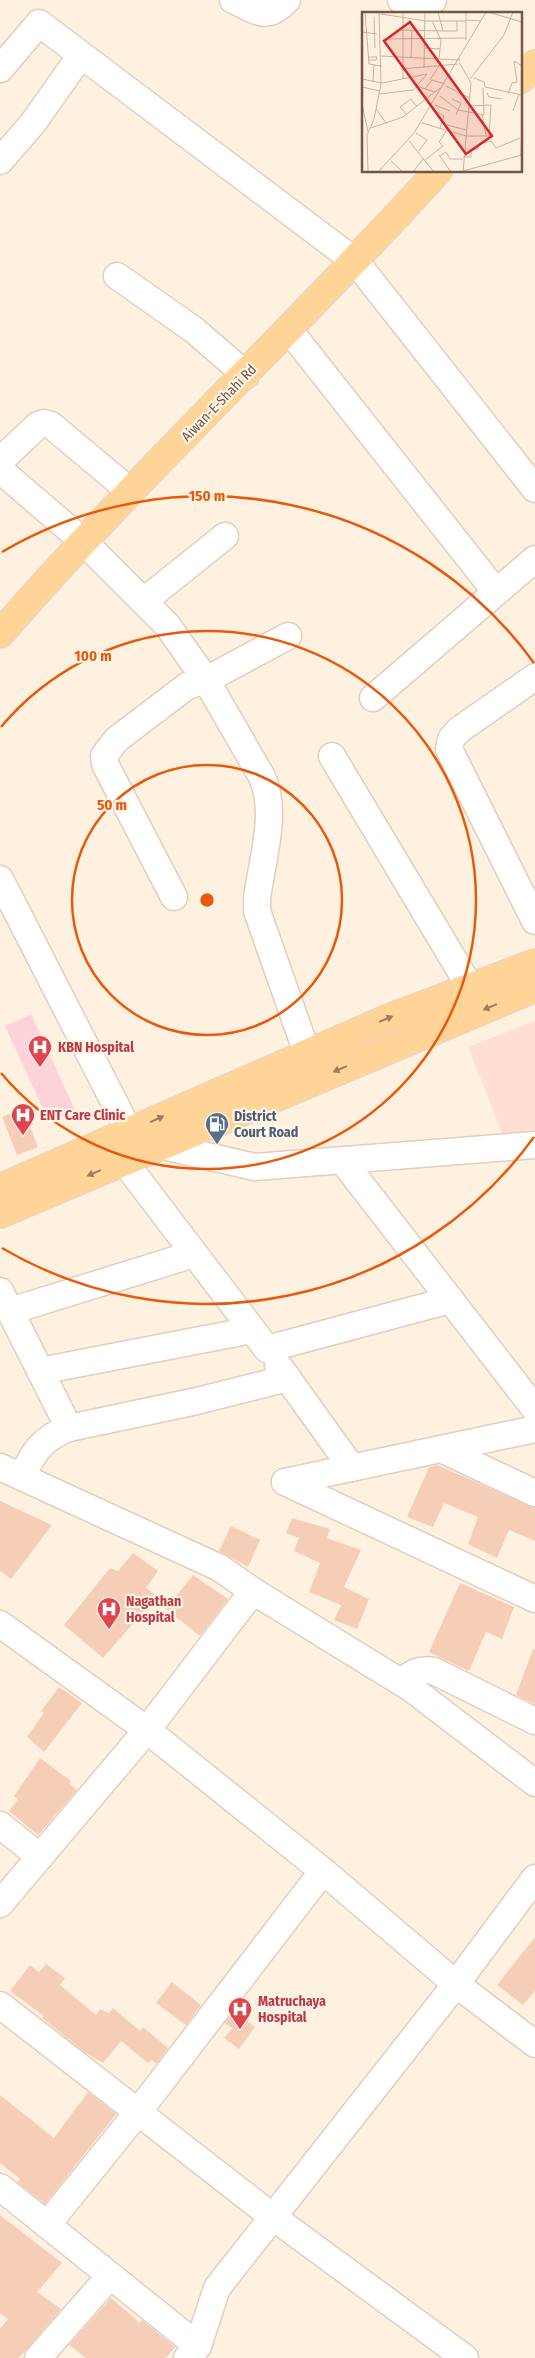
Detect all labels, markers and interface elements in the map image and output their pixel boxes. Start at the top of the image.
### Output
inset map [362,12,522,172]
street label: Aiwan-E-Shahi Rd [178,361,260,445]
text: 150 m [189,487,225,505]
text: 100 m [74,647,112,665]
text: 50 m [97,796,127,814]
centre of rings [198,891,216,909]
one-way arrow [483,1003,497,1011]
one-way arrow [379,1015,393,1023]
hospital icon: KBN Hospital [27,1034,53,1068]
place label: KBN Hospital [58,1039,134,1056]
one-way arrow [333,1066,347,1074]
hospital icon: ENT Care Clinic [10,1102,36,1136]
place label: ENT Care Clinic [40,1107,126,1124]
place label: District Court Road [234,1108,298,1141]
fuel station icon: District Court Road [204,1111,230,1145]
one-way arrow [150,1114,164,1122]
one-way arrow [87,1170,101,1178]
place label: Nagathan Hospital [126,1593,181,1626]
hospital icon: Nagathan Hospital [96,1596,122,1630]
place label: Matruchaya Hospital [258,1993,326,2026]
hospital icon: Matruchaya Hospital [227,1996,253,2030]

